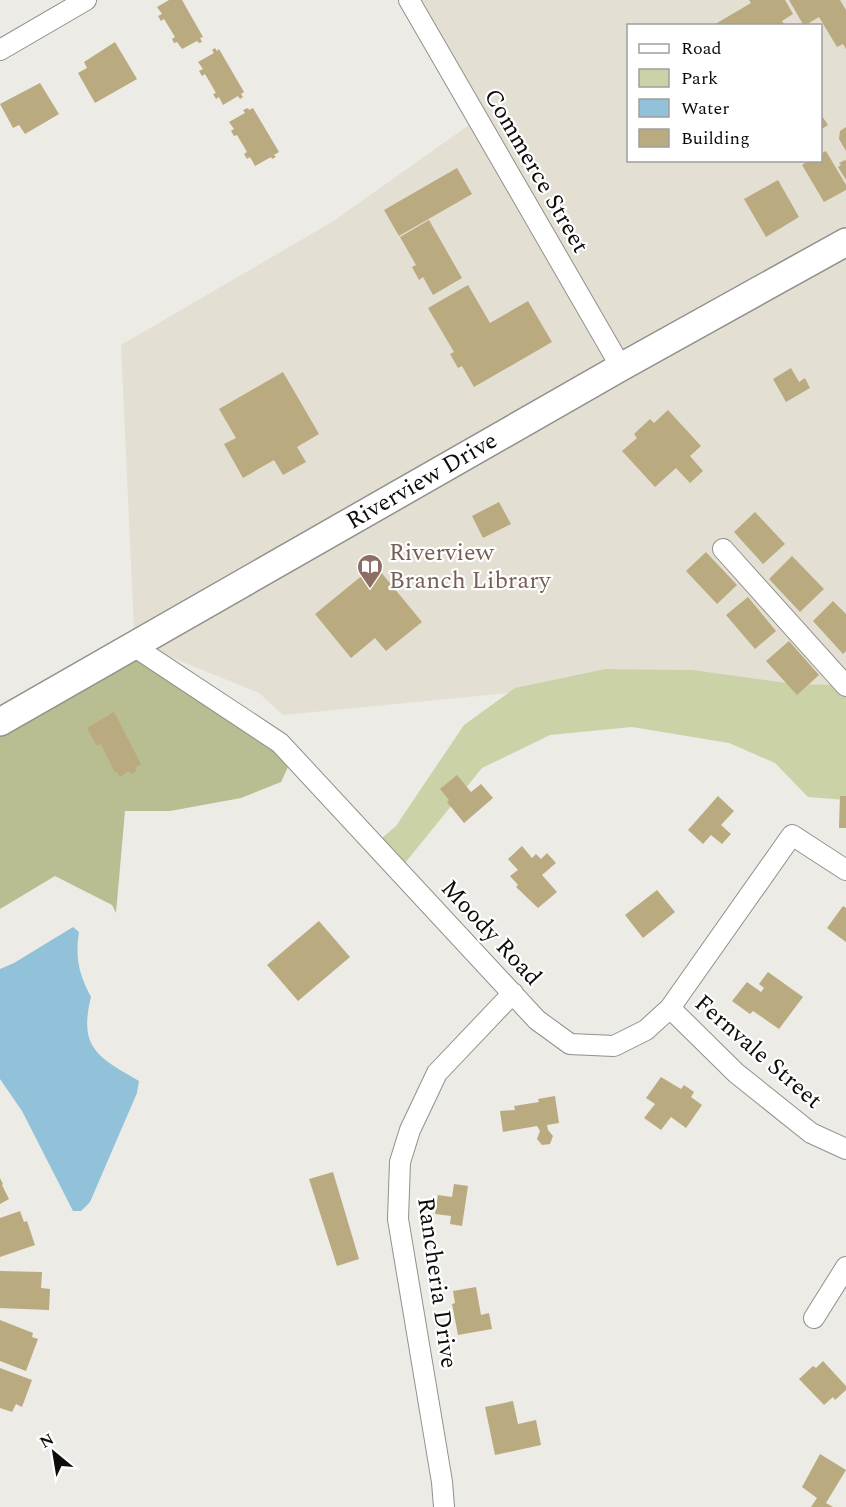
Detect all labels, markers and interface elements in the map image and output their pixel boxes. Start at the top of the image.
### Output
legend [627,24,822,162]
text: Road [681,35,722,62]
text: Park [681,65,718,92]
street label: Commerce Street [474,82,598,260]
text: Water [681,95,729,122]
text: Building [681,125,750,152]
street label: Riverview Drive [340,423,504,539]
place label: Riverview Branch Library [389,535,552,599]
library icon: Riverview Branch Library [355,552,385,590]
street label: Moody Road [432,872,550,994]
street label: Fernvale Street [686,986,830,1118]
street label: Rancheria Drive [407,1195,467,1371]
north arrow [24,1423,84,1483]
text: N [35,1427,59,1455]

